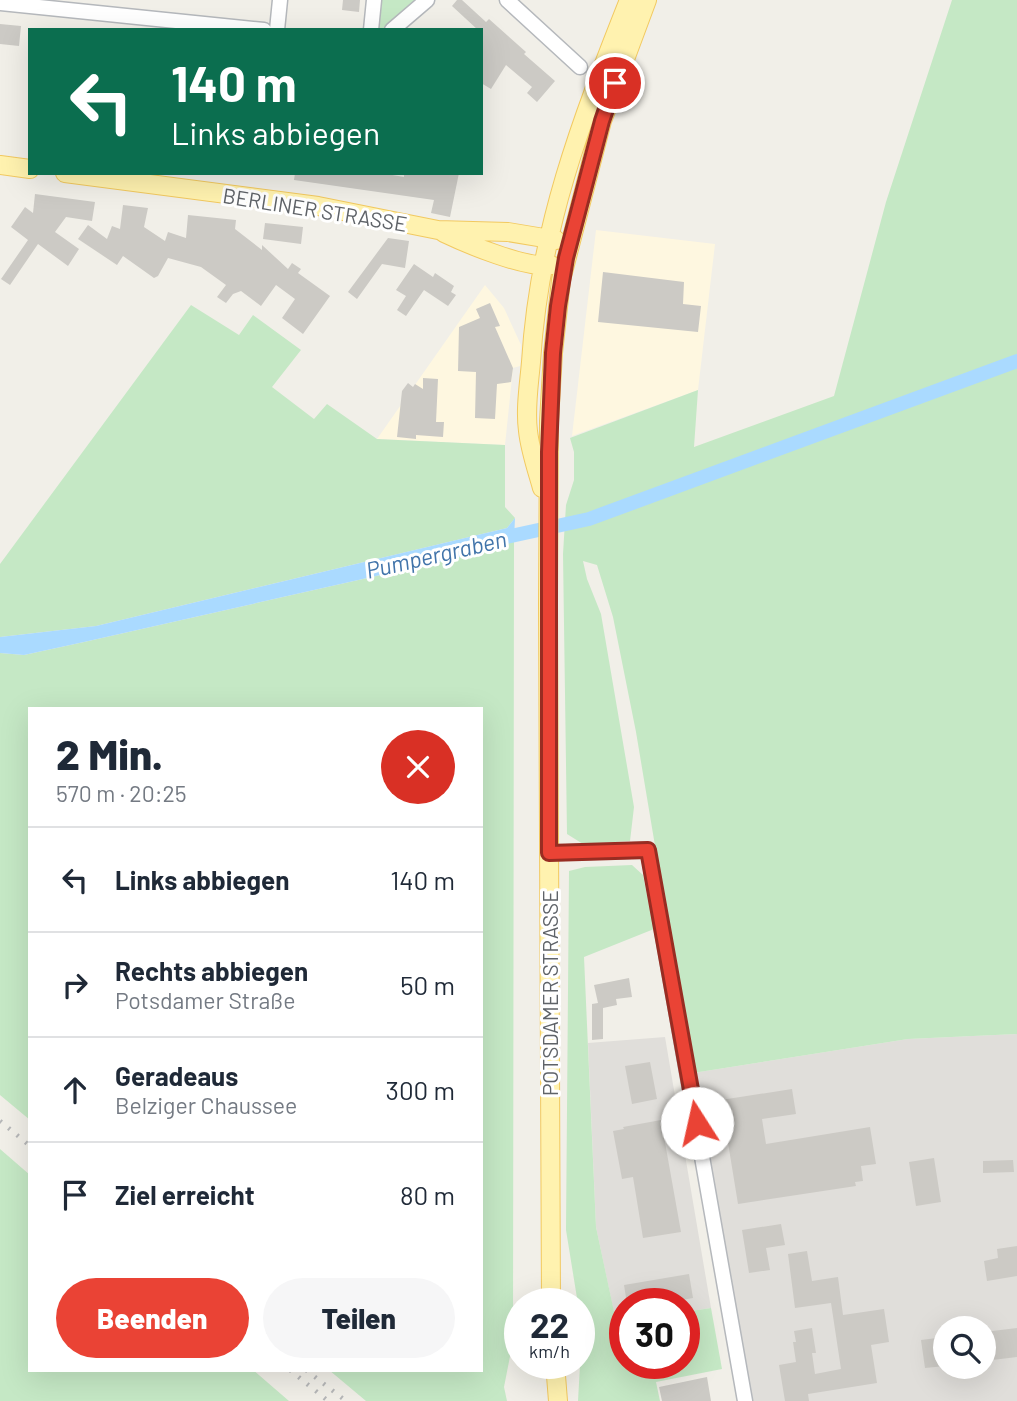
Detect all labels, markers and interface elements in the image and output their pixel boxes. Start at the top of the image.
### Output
text: 140 m [171,53,297,112]
pin [585,53,645,113]
icon: left [56,56,147,147]
icon: arrive [596,64,634,102]
text: Links abbiegen [171,113,380,151]
street label: BERLINER STRASSE [221,182,409,236]
water label: Pumpergraben [363,524,509,584]
text: 2 Min. [56,728,163,778]
button: close [381,730,455,804]
text: 570 m · 20:25 [56,779,187,807]
icon: left [56,861,94,899]
text: Links abbiegen [115,864,289,895]
text: 140 m [390,864,455,895]
street label: POTSDAMER STRASSE [537,890,562,1096]
text: Rechts abbiegen [115,955,308,986]
icon: right [56,966,94,1004]
text: 50 m [400,969,455,1000]
text: Potsdamer Straße [115,986,295,1014]
text: Geradeaus [115,1060,238,1091]
icon: ahead [56,1071,94,1109]
text: 300 m [386,1074,455,1105]
position arrow [660,1086,734,1160]
text: Belziger Chaussee [115,1091,297,1119]
icon: arrive [56,1176,94,1214]
text: Ziel erreicht [115,1179,255,1210]
text: 80 m [400,1179,455,1210]
button: Beenden [56,1278,249,1358]
button: Teilen [263,1278,455,1358]
speed limit sign: 30 [609,1288,700,1379]
text: 22 [530,1303,569,1345]
map controls [933,1316,996,1379]
button: search [933,1316,996,1379]
text: km/h [529,1340,570,1362]

